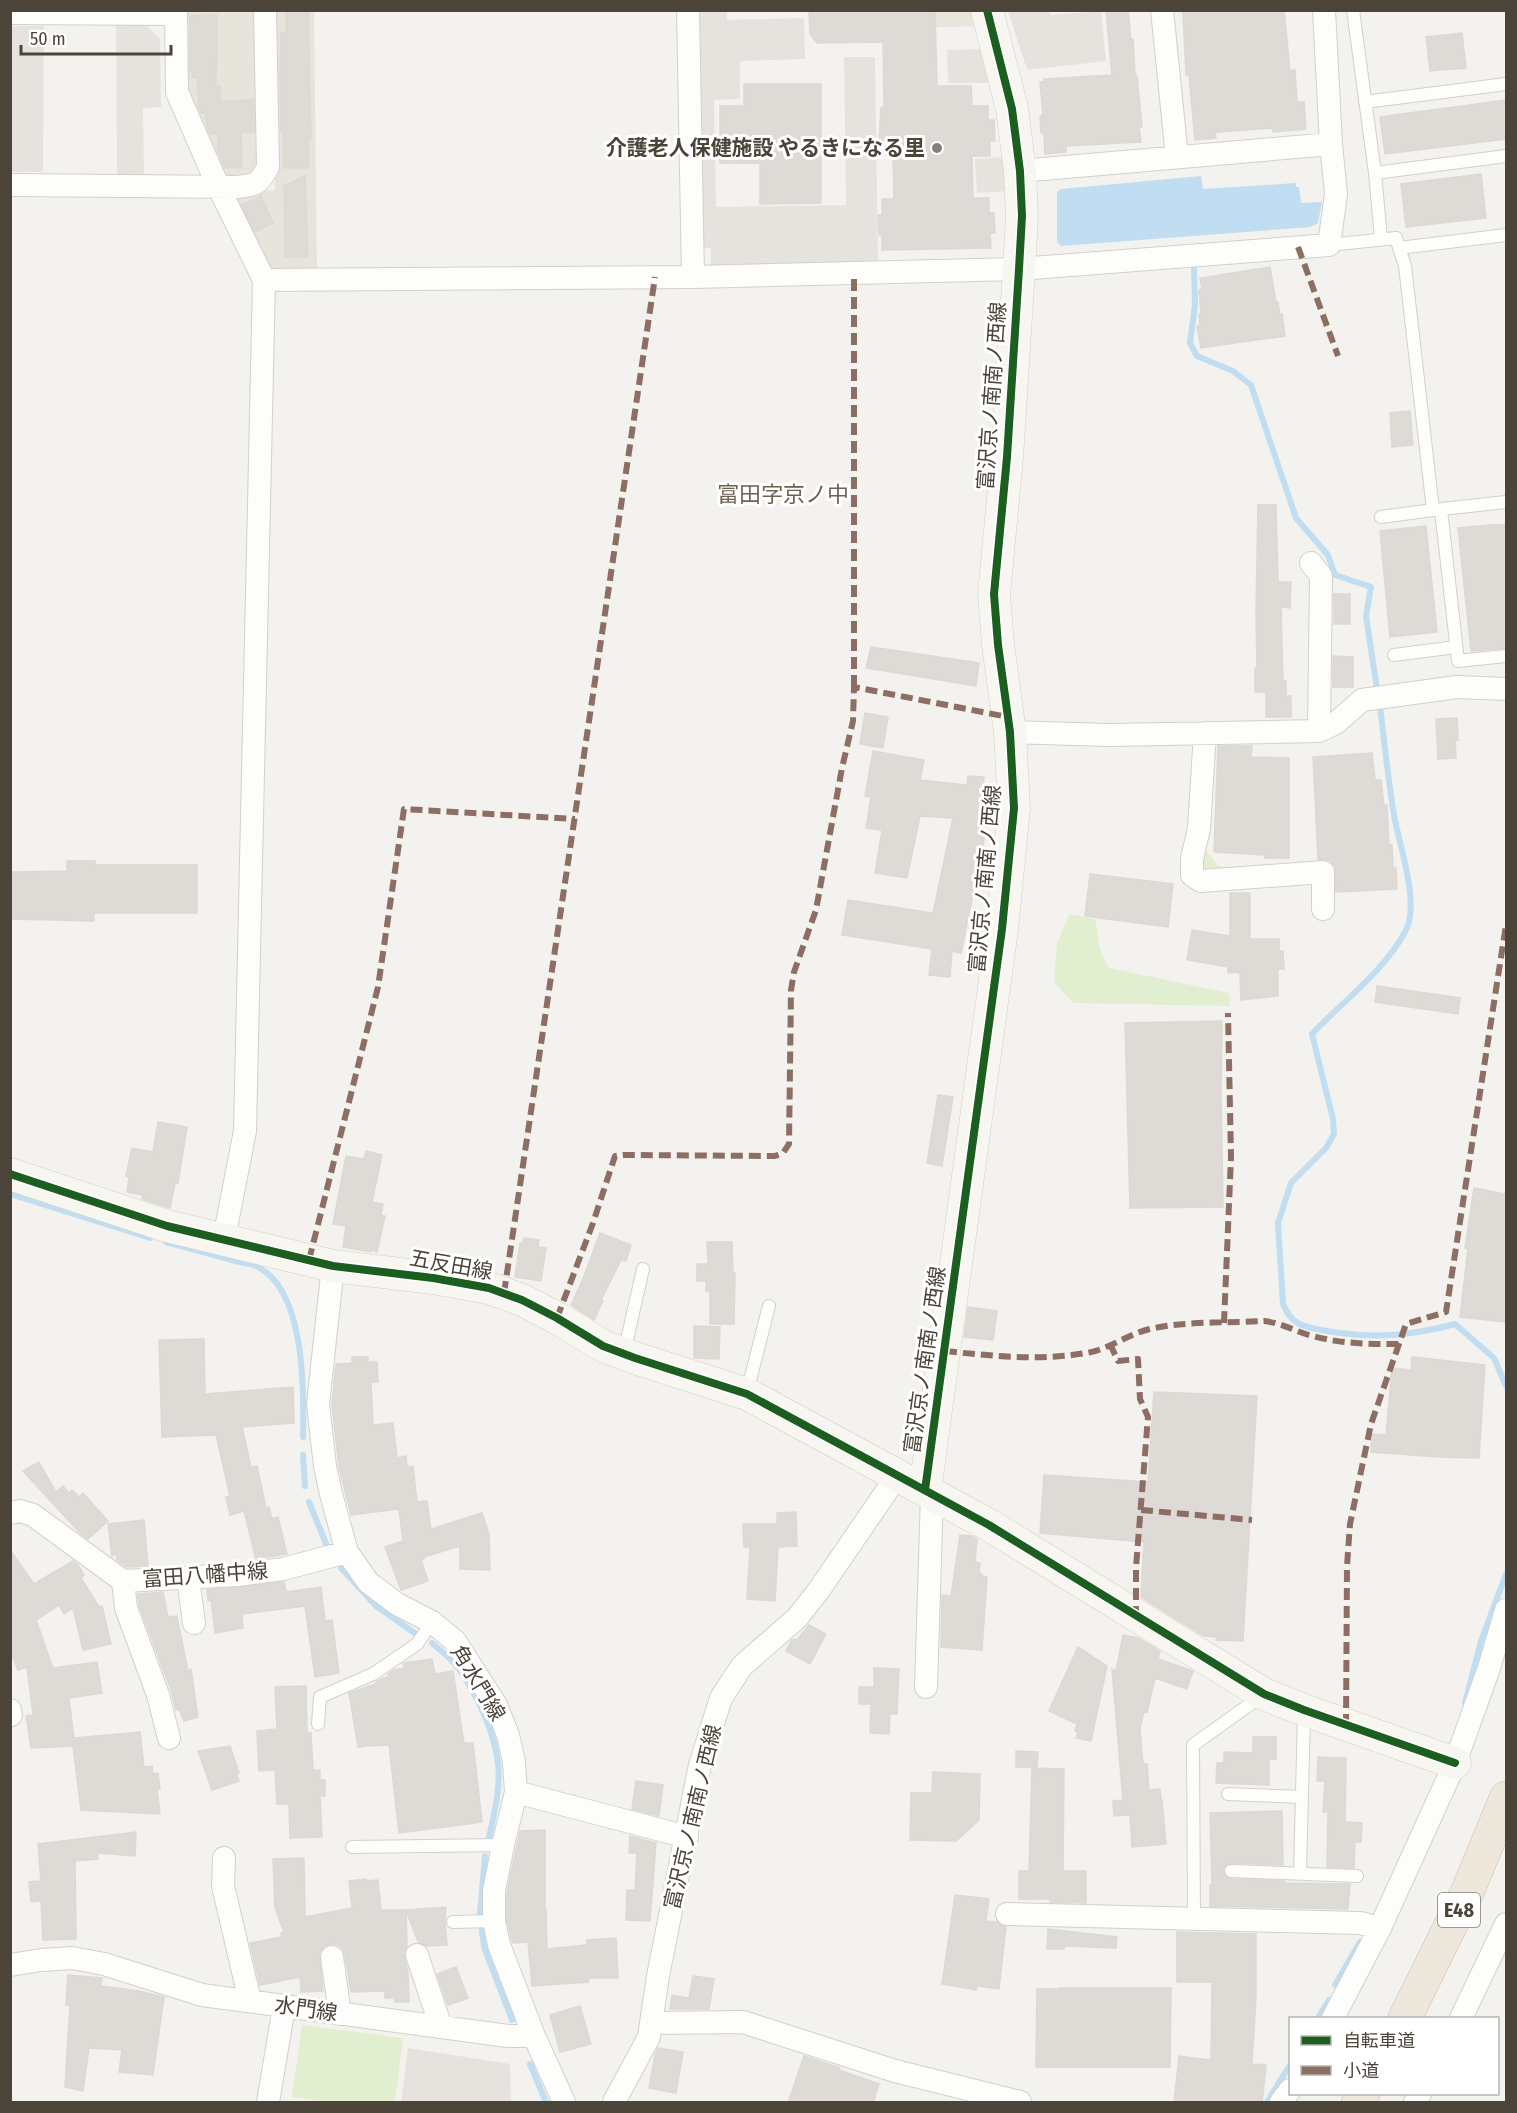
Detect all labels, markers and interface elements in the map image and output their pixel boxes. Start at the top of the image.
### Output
scale bar [21,18,171,56]
text: 50 m [30,28,66,50]
place label: 介護老人保健施設 やるきになる里 [606,135,925,161]
marker: 介護老人保健施設 やるきになる里 [930,141,944,155]
street label: 富沢京ノ南南ノ西線 [972,301,1012,491]
district label: 富田字京ノ中 [717,481,849,508]
street label: 富沢京ノ南南ノ西線 [964,784,1006,974]
street label: 五反田線 [407,1245,495,1285]
street label: 富沢京ノ南南ノ西線 [899,1265,951,1455]
street label: 富田八幡中線 [141,1558,269,1592]
street label: 角水門線 [445,1640,511,1726]
street label: 富沢京ノ南南ノ西線 [659,1722,727,1912]
road number: E48 [1438,1893,1480,1927]
street label: 水門線 [273,1992,339,2026]
legend [1289,2017,1499,2095]
text: 自転車道 [1343,2030,1415,2052]
text: 小道 [1343,2060,1379,2082]

